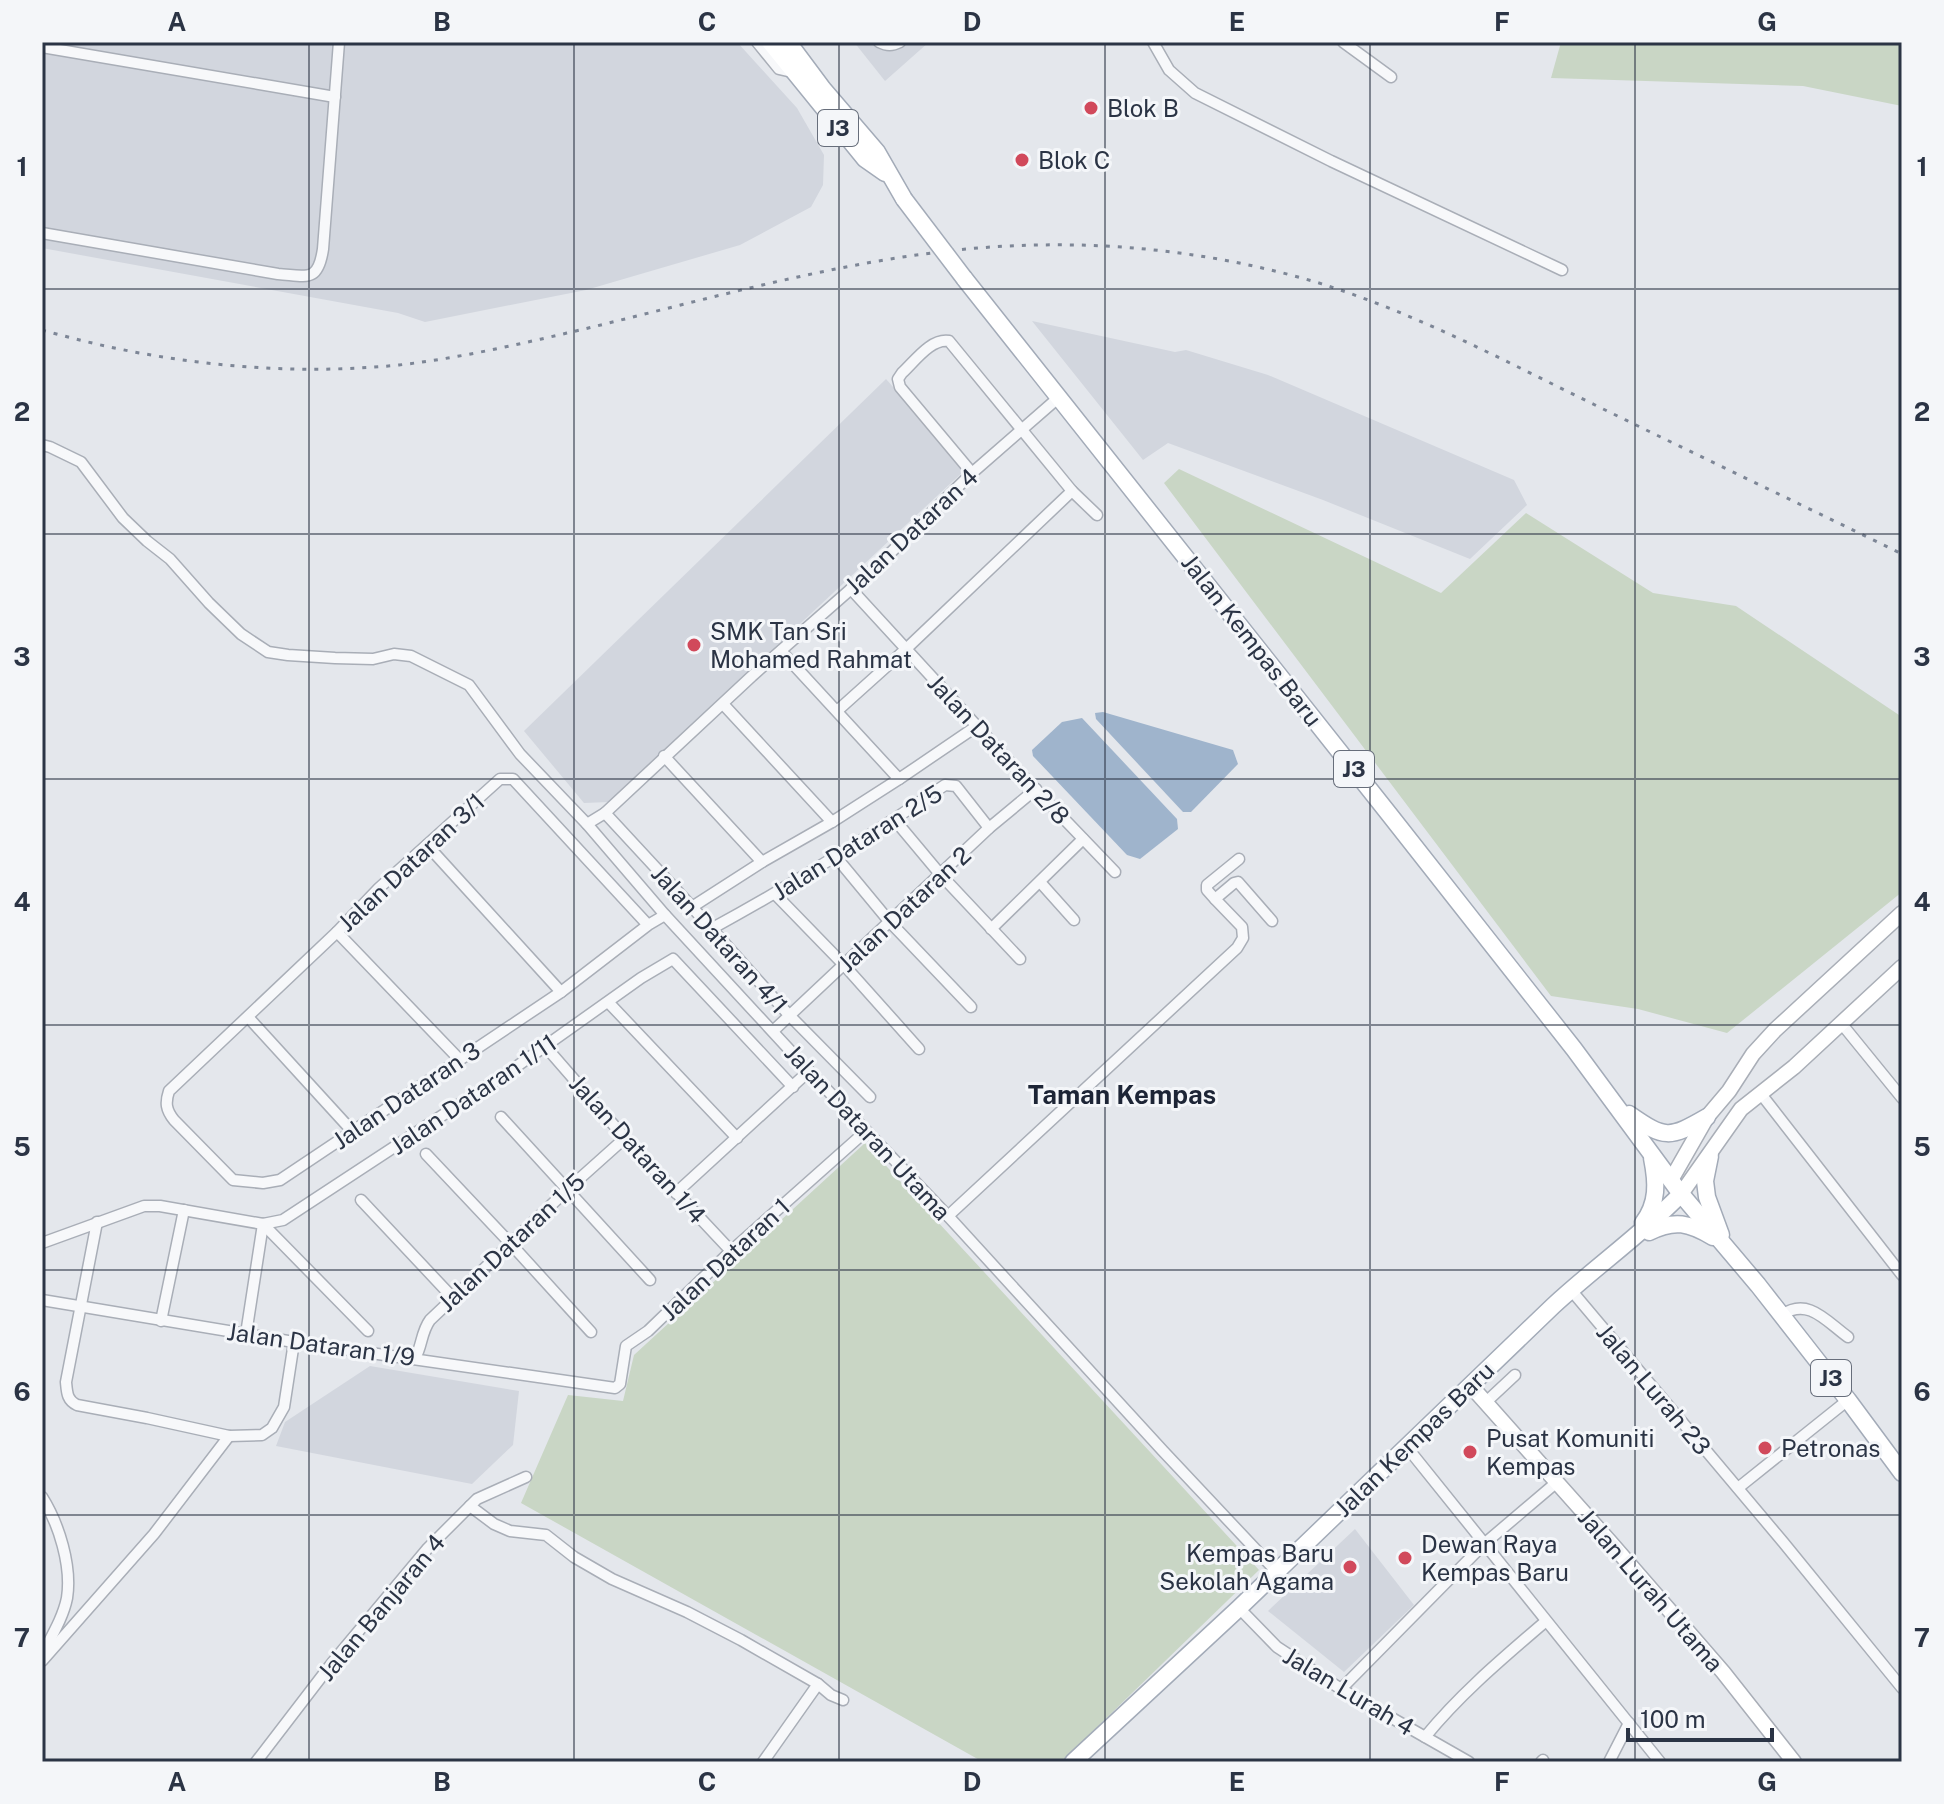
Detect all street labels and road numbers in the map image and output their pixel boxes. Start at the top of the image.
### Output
road number: J3 [818,110,858,146]
street label: Jalan Dataran 4 [839,462,983,600]
street label: Jalan Kempas Baru [1176,548,1328,732]
street label: Jalan Dataran 2/8 [922,668,1076,830]
road number: J3 [1334,751,1374,787]
street label: Jalan Dataran 2/5 [767,779,947,905]
street label: Jalan Dataran 3/1 [332,787,490,937]
street label: Jalan Dataran 2 [832,841,976,977]
street label: Jalan Dataran 4/1 [646,859,794,1019]
street label: Jalan Dataran 1/11 [385,1028,561,1160]
street label: Jalan Dataran 3 [327,1035,485,1155]
street label: Jalan Dataran Utama [779,1038,957,1226]
street label: Jalan Dataran 1/4 [564,1069,712,1229]
street label: Jalan Dataran 1/5 [432,1167,590,1317]
street label: Jalan Dataran 1 [655,1192,795,1326]
street label: Jalan Dataran 1/9 [225,1317,417,1371]
street label: Jalan Lurah 23 [1591,1318,1717,1460]
street label: Jalan Kempas Baru [1329,1356,1499,1522]
road number: J3 [1811,1360,1851,1396]
street label: Jalan Lurah Utama [1573,1503,1729,1677]
street label: Jalan Banjaran 4 [312,1528,450,1686]
street label: Jalan Lurah 4 [1278,1641,1420,1741]

